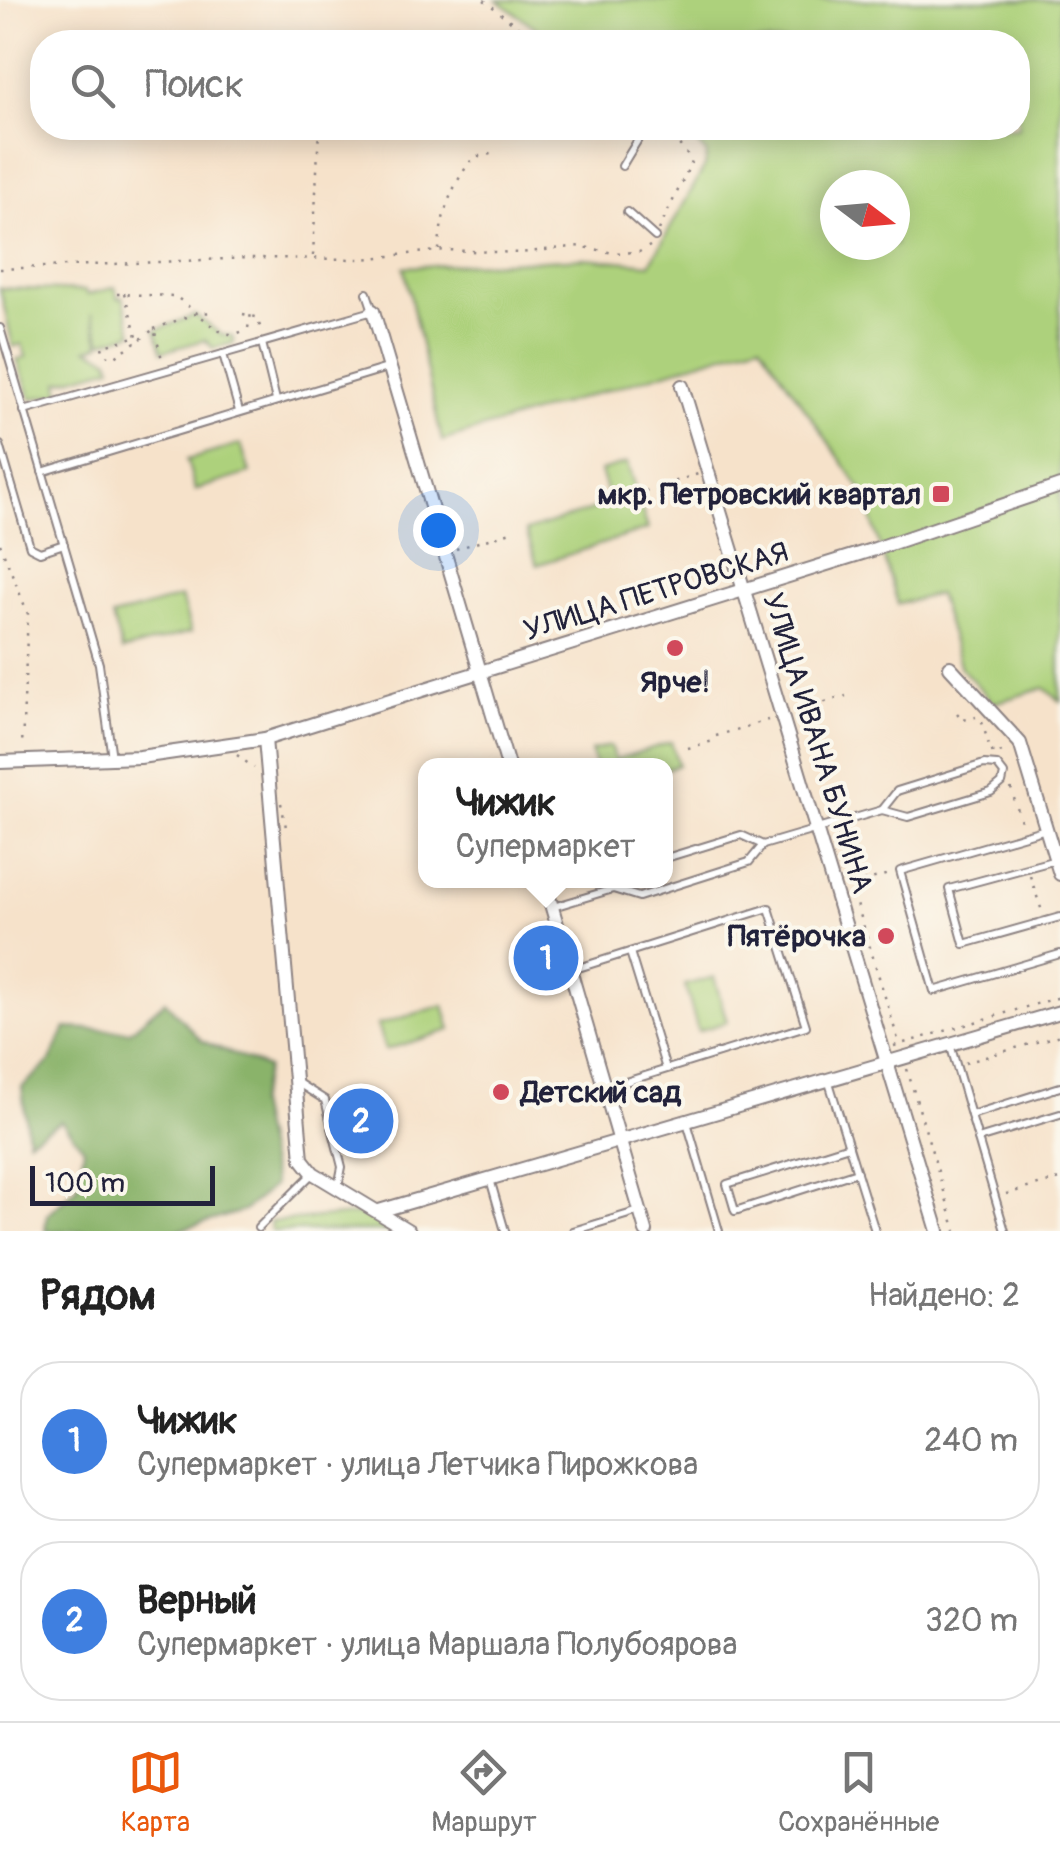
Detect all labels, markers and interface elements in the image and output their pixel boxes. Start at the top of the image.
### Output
search box [30,30,1030,140]
icon: search [65,58,120,113]
text: Поиск [145,61,244,109]
north arrow [820,170,910,260]
place label: мкр. Петровский квартал [598,476,921,513]
marker: мкр. Петровский квартал [930,483,952,505]
your location [413,505,464,556]
street label: УЛИЦА ПЕТРОВСКАЯ [519,534,793,649]
street label: УЛИЦА ИВАНА БУНИНА [754,588,881,898]
marker: Ярче! [664,637,686,659]
place label: Ярче! [640,664,710,701]
popup [418,758,673,888]
text: Чижик [456,779,556,827]
text: Супермаркет [456,827,635,867]
place label: Пятёрочка [728,918,866,955]
pin: 1 [514,920,578,996]
marker: Пятёрочка [875,925,897,947]
place label: Детский сад [519,1074,682,1111]
marker: Детский сад [490,1081,512,1103]
pin: 2 [328,1084,394,1158]
scale bar [30,1161,215,1206]
text: 100 m [45,1166,125,1201]
text: Рядом [40,1270,156,1322]
text: Найдено: 2 [868,1276,1020,1316]
text: Чижик [137,1397,238,1445]
text: 1 [68,1421,81,1461]
text: 240 m [924,1421,1018,1461]
text: Супермаркет · улица Летчика Пирожкова [137,1445,698,1485]
text: Верный [137,1577,257,1625]
text: 2 [66,1601,83,1641]
text: 320 m [925,1601,1018,1641]
text: Супермаркет · улица Маршала Полубоярова [137,1625,737,1665]
tab: Карта [121,1745,190,1840]
tab: Маршрут [431,1745,537,1840]
tab: Сохранённые [778,1745,939,1840]

